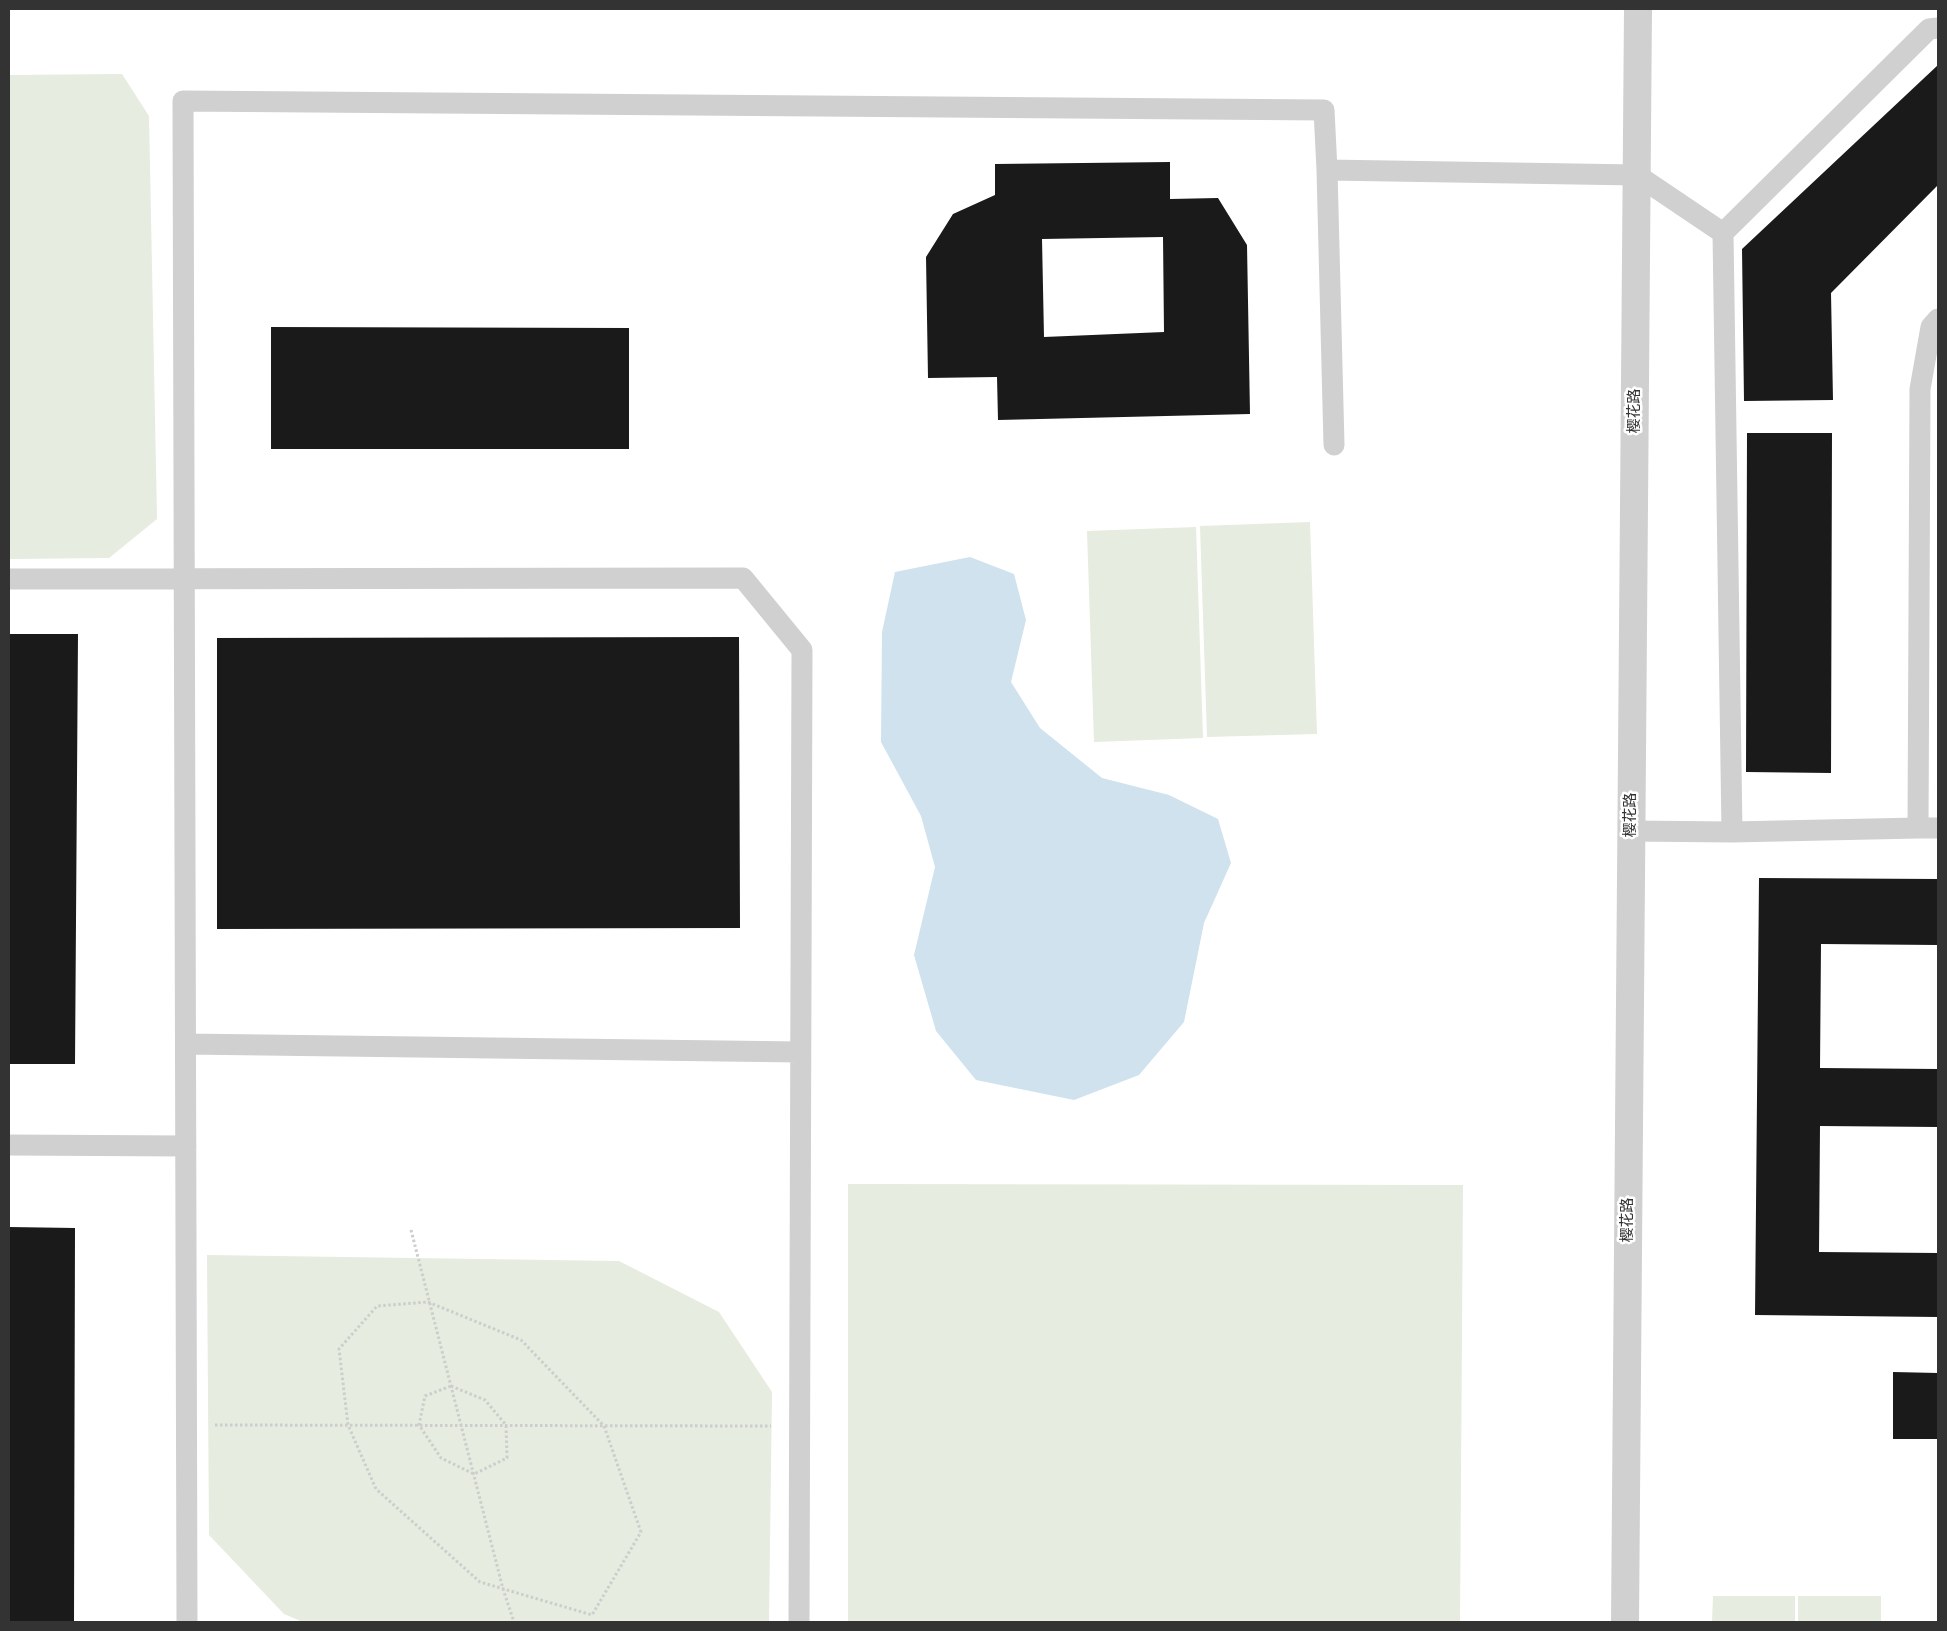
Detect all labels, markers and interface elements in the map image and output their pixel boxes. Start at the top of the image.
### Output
street label: 樱花路 [1626,389,1644,433]
street label: 樱花路 [1622,793,1640,837]
street label: 樱花路 [1619,1198,1637,1242]

